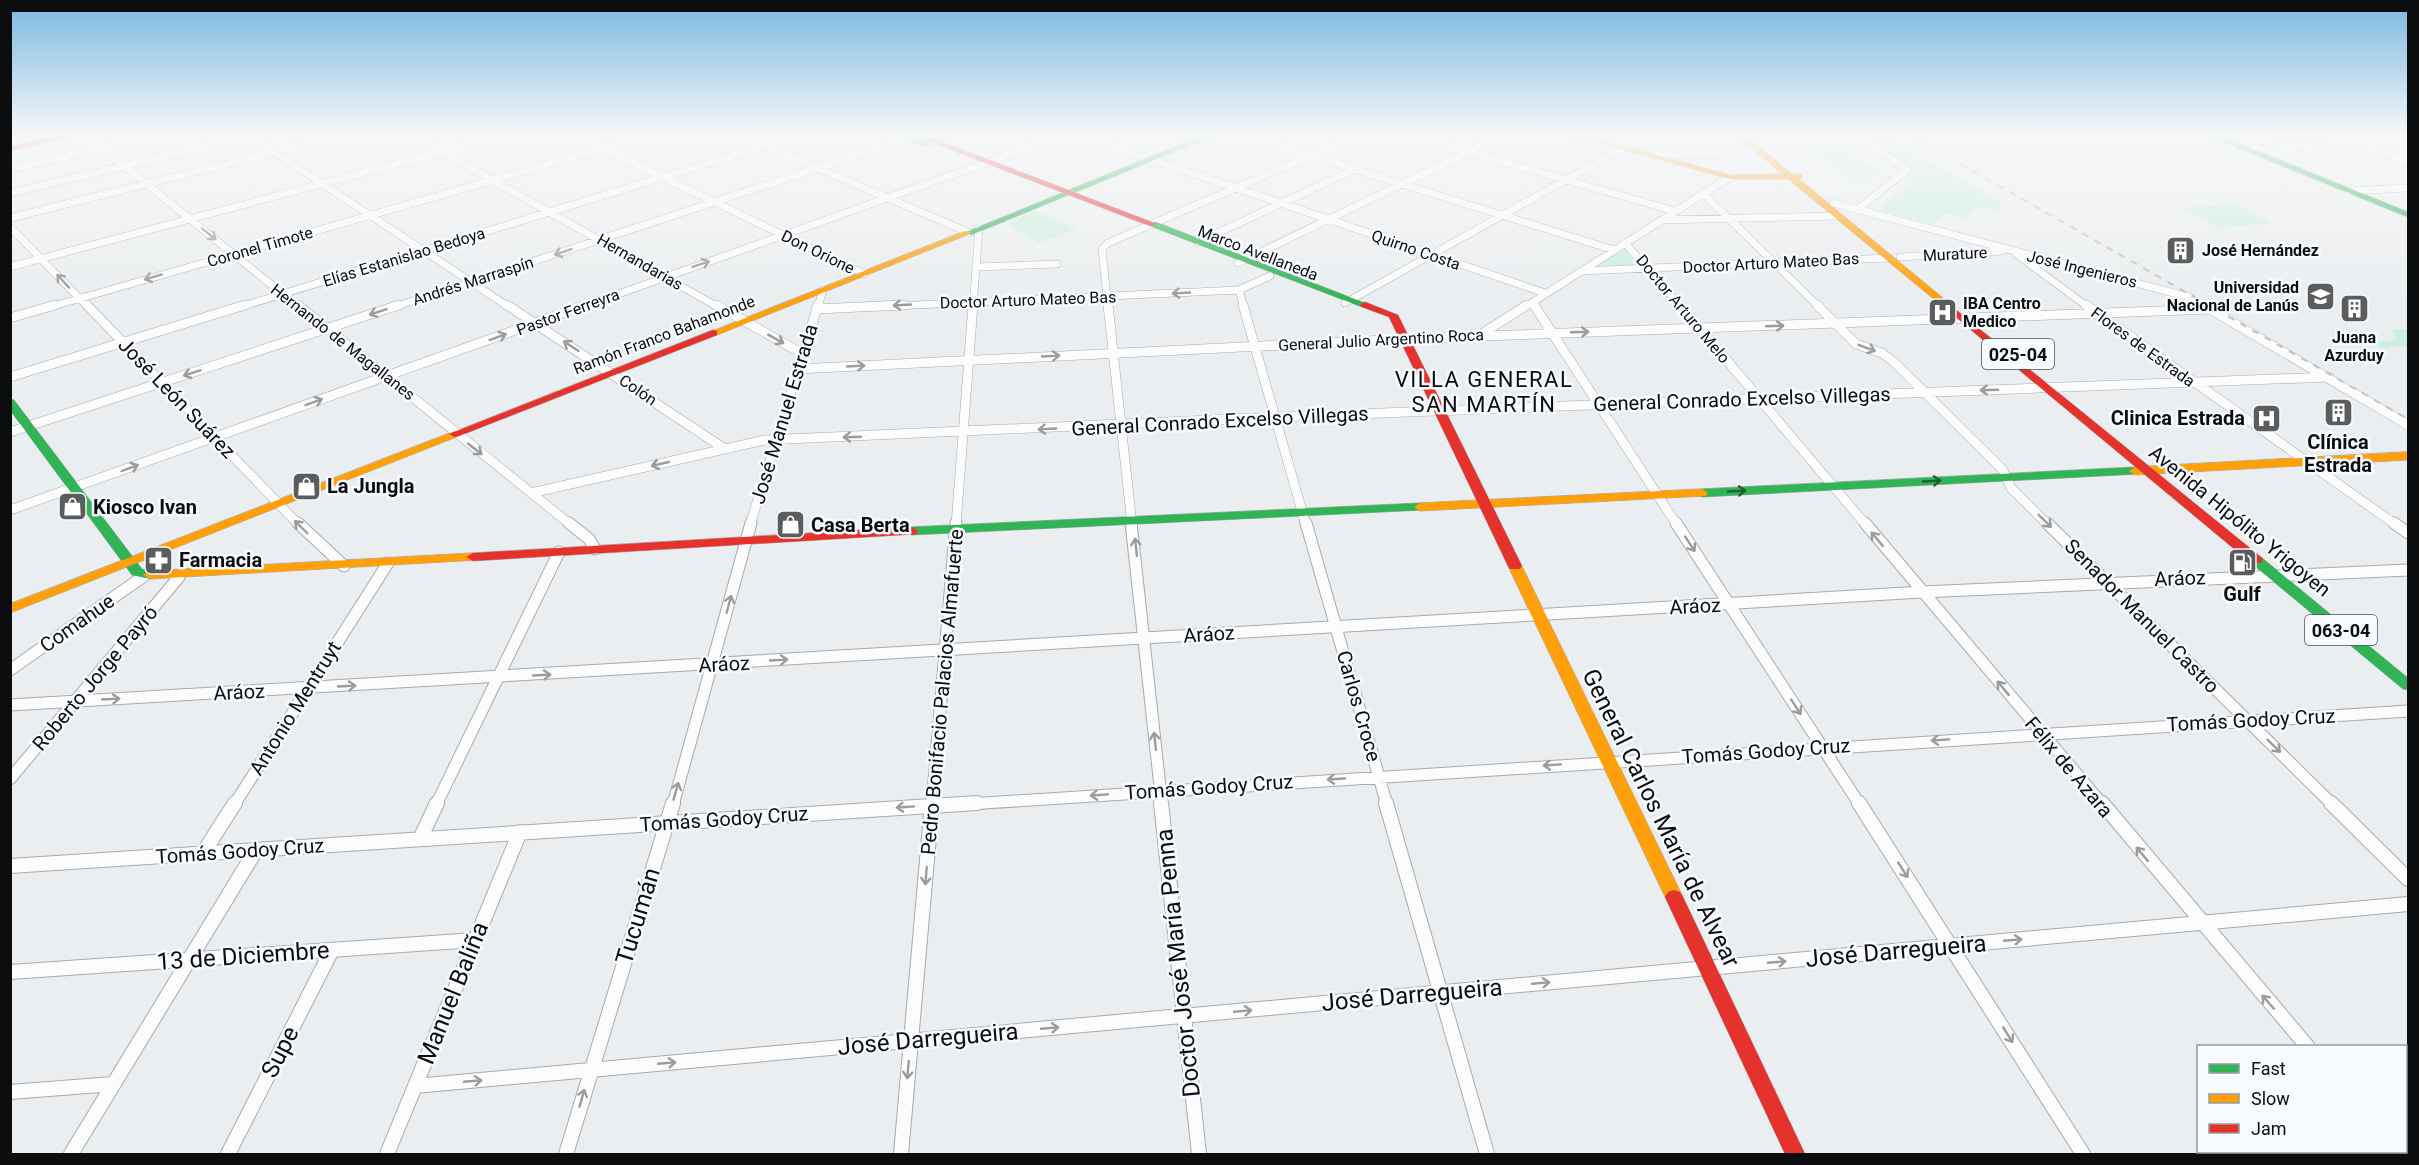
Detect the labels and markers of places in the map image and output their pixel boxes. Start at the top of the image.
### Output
building icon: José Hernández [2165,234,2197,266]
place label: José Hernández [2202,241,2319,260]
place label: Universidad Nacional de Lanús [2167,278,2299,315]
school or university icon: Universidad Nacional de Lanús [2304,280,2336,312]
building icon: Juana Azurduy [2338,293,2370,325]
place label: IBA Centro Medico [1963,294,2041,331]
hospital icon: IBA Centro Medico [1926,296,1958,328]
place label: Juana Azurduy [2324,328,2385,365]
building icon: Clínica Estrada [2322,396,2354,428]
hospital icon: Clinica Estrada [2250,402,2282,434]
place label: Clinica Estrada [2111,406,2245,430]
place label: Clínica Estrada [2304,430,2372,477]
shop icon: La Jungla [290,470,322,502]
place label: La Jungla [327,474,415,498]
shop icon: Kiosco Ivan [56,491,88,523]
place label: Kiosco Ivan [93,495,197,519]
shop icon: Casa Berta [774,509,806,541]
place label: Casa Berta [811,513,910,537]
pharmacy icon: Farmacia [142,544,174,576]
fuel station icon: Gulf [2226,547,2258,579]
place label: Farmacia [179,548,262,572]
place label: Gulf [2223,582,2261,606]

